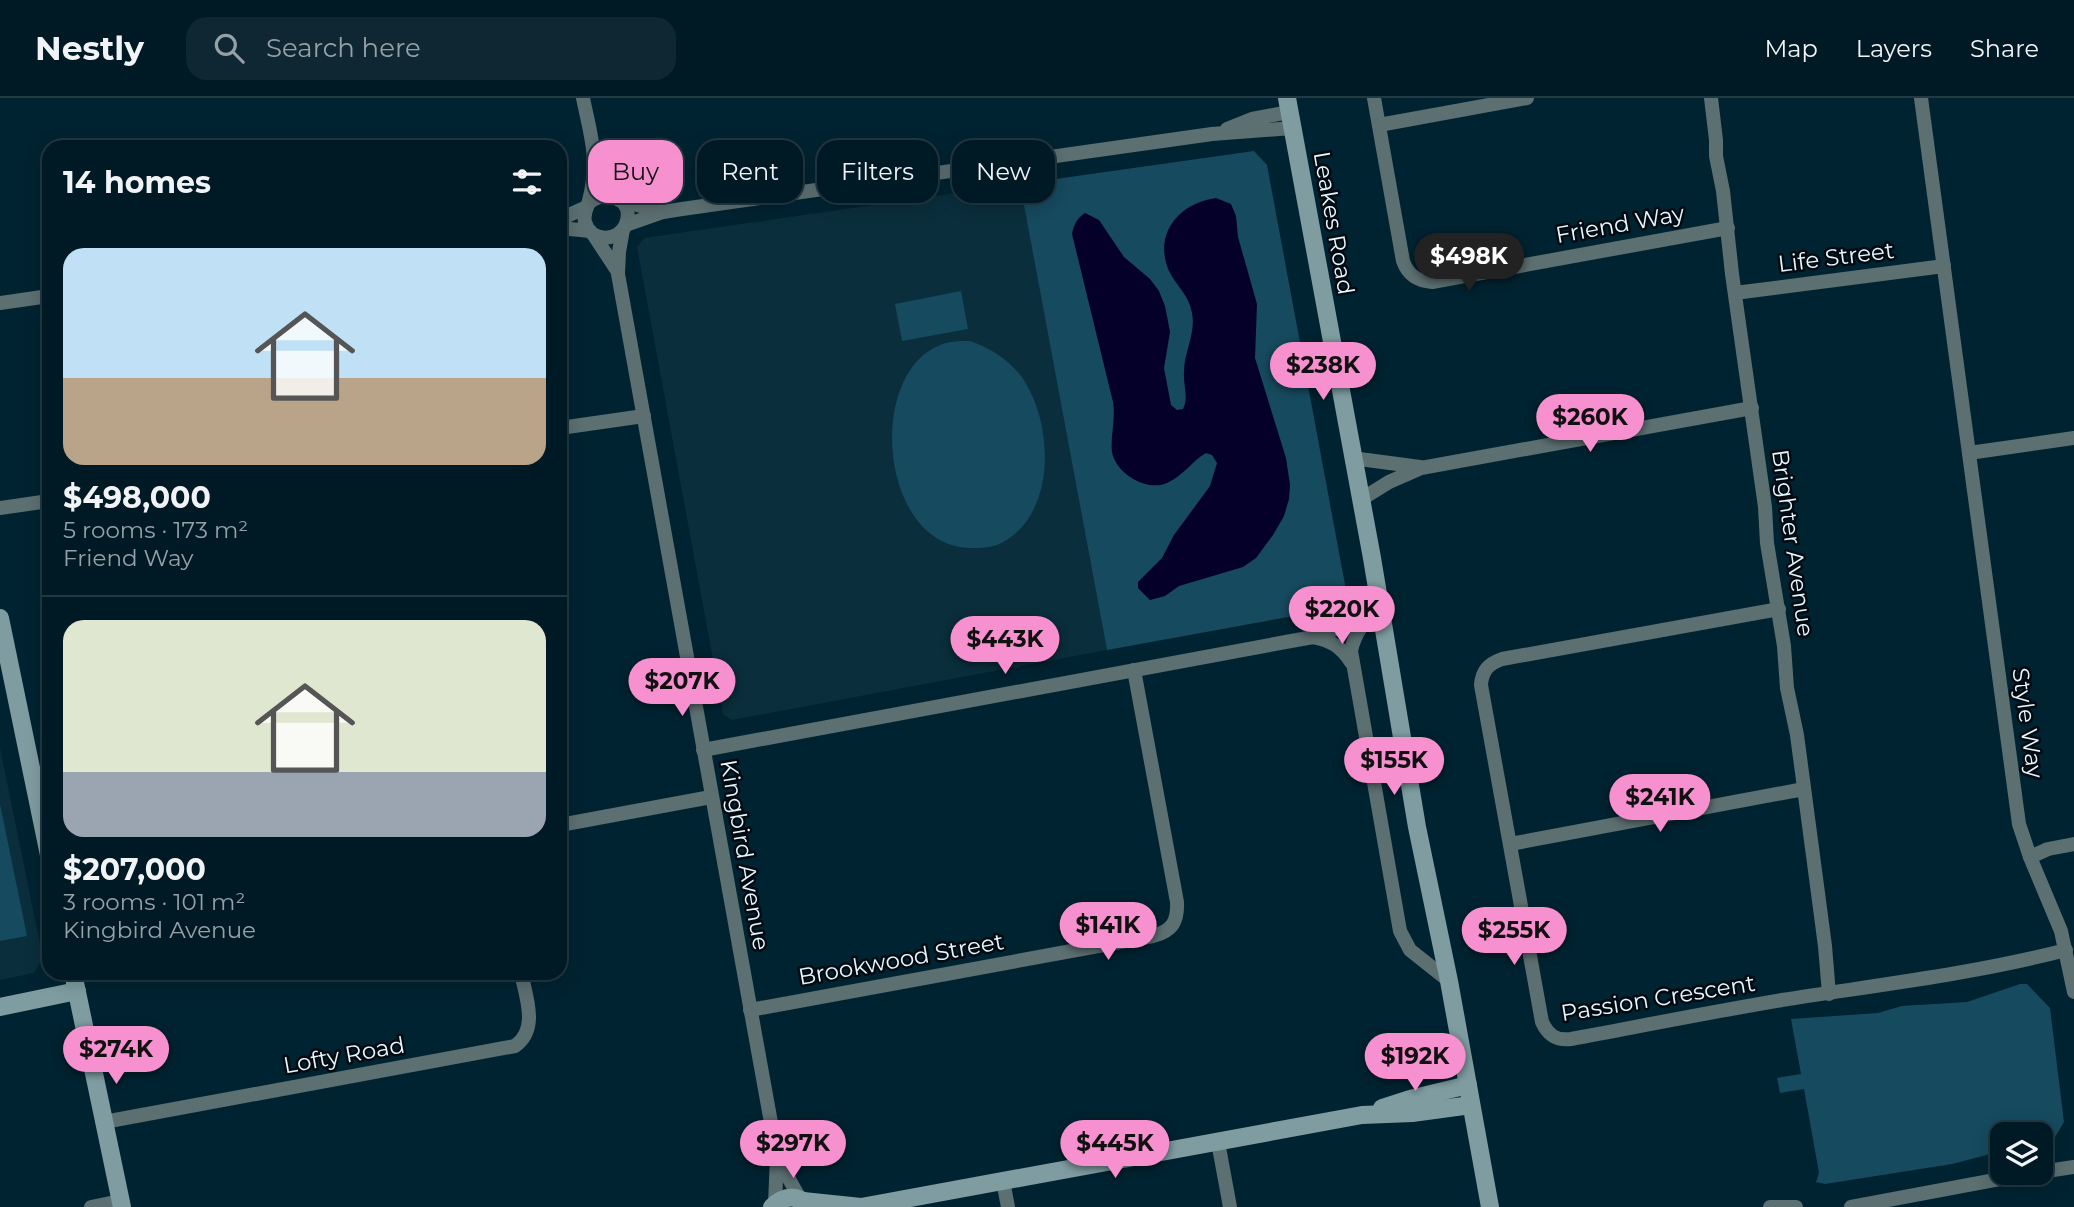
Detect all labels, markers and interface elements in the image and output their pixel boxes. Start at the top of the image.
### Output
search box [186,17,676,80]
text: Nestly [35,28,144,68]
icon: search [210,29,248,67]
text: Search here [266,32,421,64]
text: Map [1764,34,1818,63]
text: Layers [1856,34,1932,63]
text: Share [1970,34,2039,63]
chip: Buy [588,140,683,203]
chip: Rent [697,140,803,203]
chip: Filters [817,140,938,203]
chip: New [952,140,1055,203]
street label: Leakes Road [1308,149,1360,297]
icon: filters [508,163,546,201]
text: 14 homes [63,164,211,201]
street label: Friend Way [1553,199,1687,249]
pin: $498K [1420,234,1518,293]
street label: Life Street [1776,236,1896,278]
text: $498K [1430,242,1508,270]
icon: home [242,293,368,419]
pin: $238K [1274,342,1372,402]
text: $238K [1286,351,1360,379]
pin: $260K [1541,394,1639,454]
text: $260K [1552,403,1628,431]
street label: Brighter Avenue [1766,448,1820,638]
text: $498,000 [63,479,211,516]
text: 5 rooms · 173 m² [63,516,248,544]
text: Friend Way [63,544,194,572]
pin: $220K [1293,587,1391,646]
text: $220K [1305,595,1379,623]
pin: $443K [956,616,1054,676]
text: $443K [966,625,1044,653]
pin: $207K [633,658,731,718]
icon: home [242,665,368,791]
street label: Style Way [2006,666,2050,780]
text: $207K [644,667,720,695]
pin: $155K [1345,738,1443,797]
text: $155K [1360,746,1428,774]
street label: Kingbird Avenue [714,758,776,952]
pin: $241K [1611,774,1709,834]
text: $241K [1625,783,1695,811]
text: $207,000 [63,851,206,888]
text: 3 rooms · 101 m² [63,888,245,916]
pin: $141K [1059,902,1157,962]
pin: $255K [1465,908,1563,967]
text: $141K [1076,911,1140,939]
text: Kingbird Avenue [63,916,256,944]
text: $255K [1478,916,1550,944]
street label: Brookwood Street [796,927,1006,991]
street label: Passion Crescent [1559,969,1757,1027]
pin: $274K [67,1026,165,1086]
street label: Lofty Road [281,1031,407,1079]
pin: $192K [1366,1034,1464,1093]
text: $274K [79,1035,153,1063]
text: $192K [1381,1042,1449,1070]
pin: $297K [744,1121,842,1180]
pin: $445K [1066,1121,1164,1180]
map controls [1990,1122,2053,1185]
button: layers [1990,1122,2053,1185]
text: $297K [756,1129,830,1157]
text: $445K [1076,1129,1154,1157]

